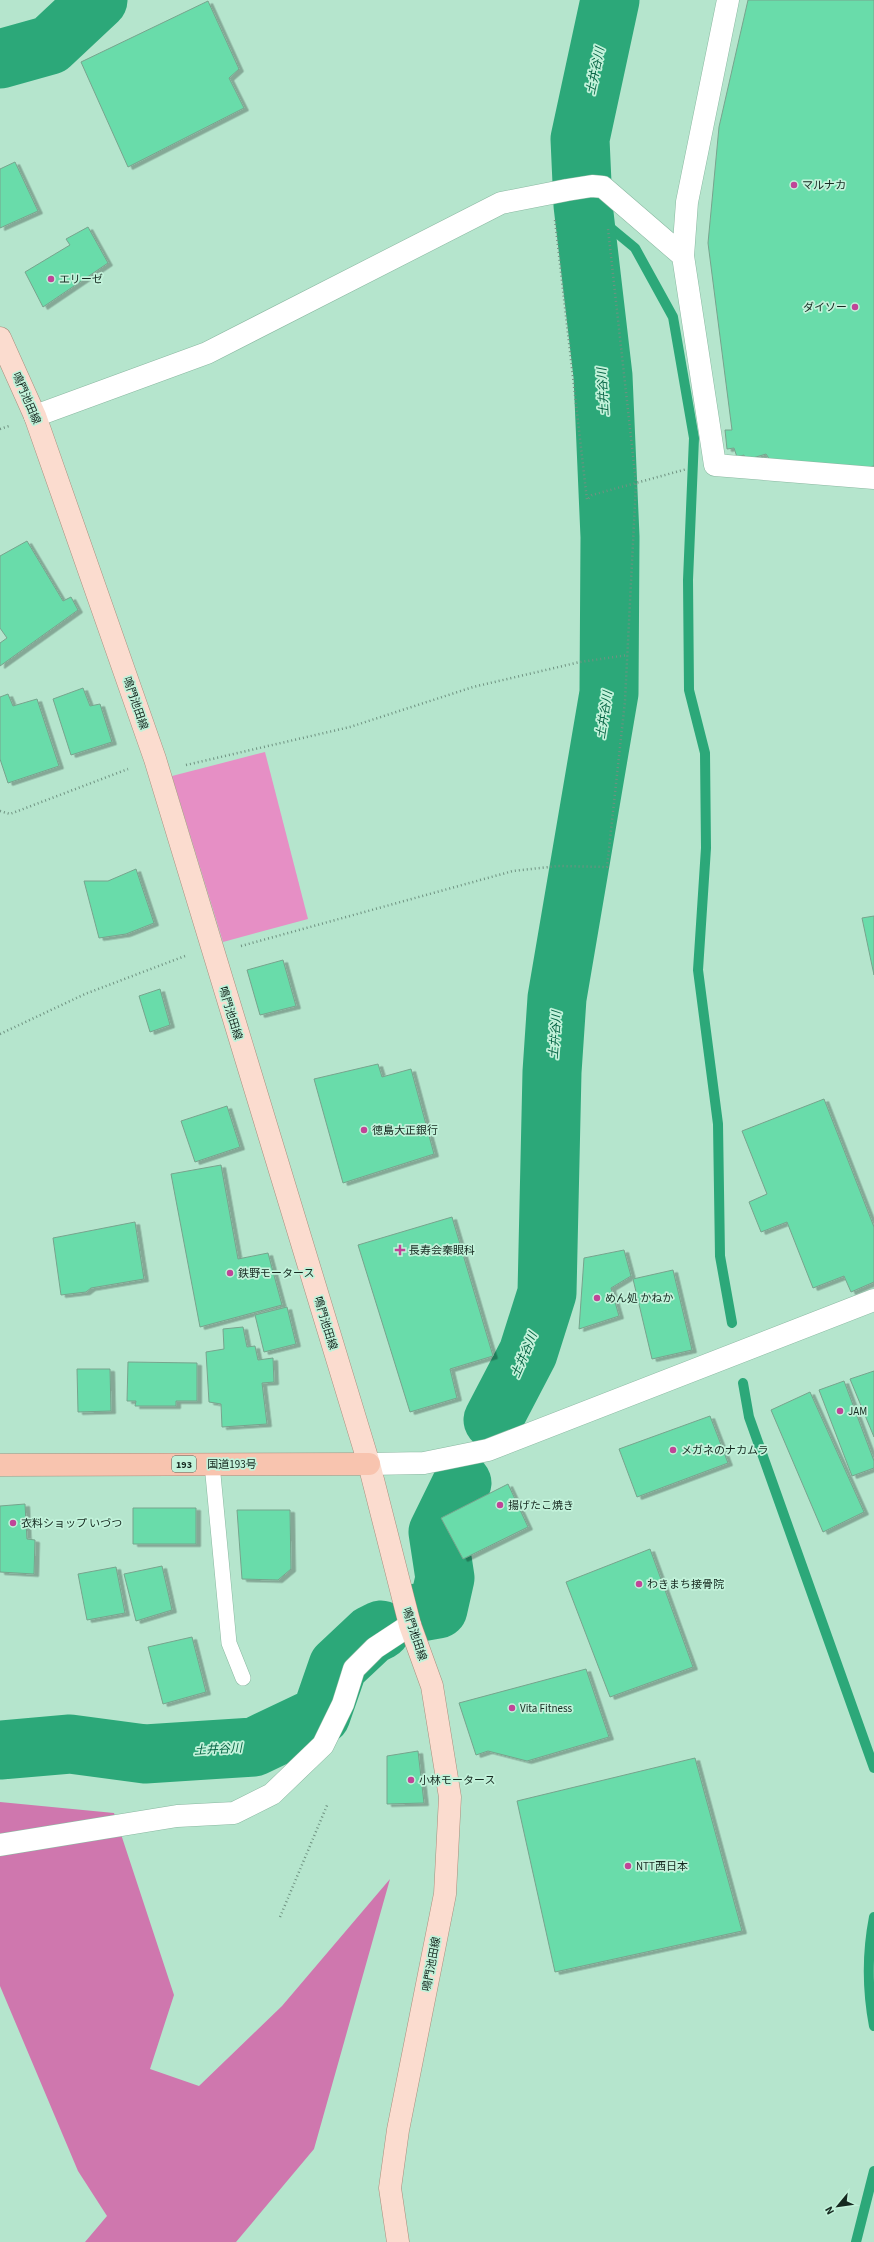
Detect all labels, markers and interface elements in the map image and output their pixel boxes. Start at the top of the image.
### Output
water label: 土井谷川 [582,44,609,96]
place label: マルナカ [802,178,846,193]
marker: マルナカ [789,180,799,190]
place label: エリーゼ [59,272,103,287]
marker: エリーゼ [46,274,56,284]
place label: ダイソー [803,300,847,315]
marker: ダイソー [850,302,860,312]
water label: 土井谷川 [594,366,613,416]
street label: 鳴門池田線 [9,370,44,426]
street label: 鳴門池田線 [119,675,152,732]
water label: 土井谷川 [592,688,617,740]
street label: 鳴門池田線 [215,985,246,1042]
water label: 土井谷川 [545,1009,566,1060]
place label: 徳島大正銀行 [372,1123,438,1138]
marker: 徳島大正銀行 [359,1125,369,1135]
place label: 長寿会秦眼科 [409,1243,475,1258]
marker: 長寿会秦眼科 [394,1244,406,1256]
place label: 鉄野モータース [238,1266,314,1281]
marker: 鉄野モータース [225,1268,235,1278]
place label: めん処 かねか [605,1291,673,1306]
marker: めん処 かねか [592,1293,602,1303]
street label: 鳴門池田線 [310,1295,341,1352]
water label: 土井谷川 [507,1328,542,1381]
place label: JAM [848,1404,867,1419]
marker: JAM [835,1406,845,1416]
place label: メガネのナカムラ [681,1443,768,1458]
marker: メガネのナカムラ [668,1445,678,1455]
road number: 193 [172,1456,196,1472]
street label: 国道193号 [207,1457,257,1472]
place label: 揚げたこ焼き [508,1498,574,1513]
marker: 揚げたこ焼き [495,1500,505,1510]
place label: 衣料ショップ いづつ [21,1516,122,1531]
marker: 衣料ショップ いづつ [8,1518,18,1528]
place label: わきまち接骨院 [647,1577,724,1592]
marker: わきまち接骨院 [634,1579,644,1589]
street label: 鳴門池田線 [399,1606,430,1663]
place label: Vita Fitness [520,1701,573,1716]
marker: Vita Fitness [507,1703,517,1713]
water label: 土井谷川 [194,1740,244,1759]
place label: 小林モータース [419,1773,495,1788]
marker: 小林モータース [406,1775,416,1785]
place label: NTT西日本 [636,1859,688,1874]
marker: NTT西日本 [623,1861,633,1871]
street label: 鳴門池田線 [419,1936,444,1993]
north arrow [818,2186,858,2226]
text: N [821,2204,838,2217]

